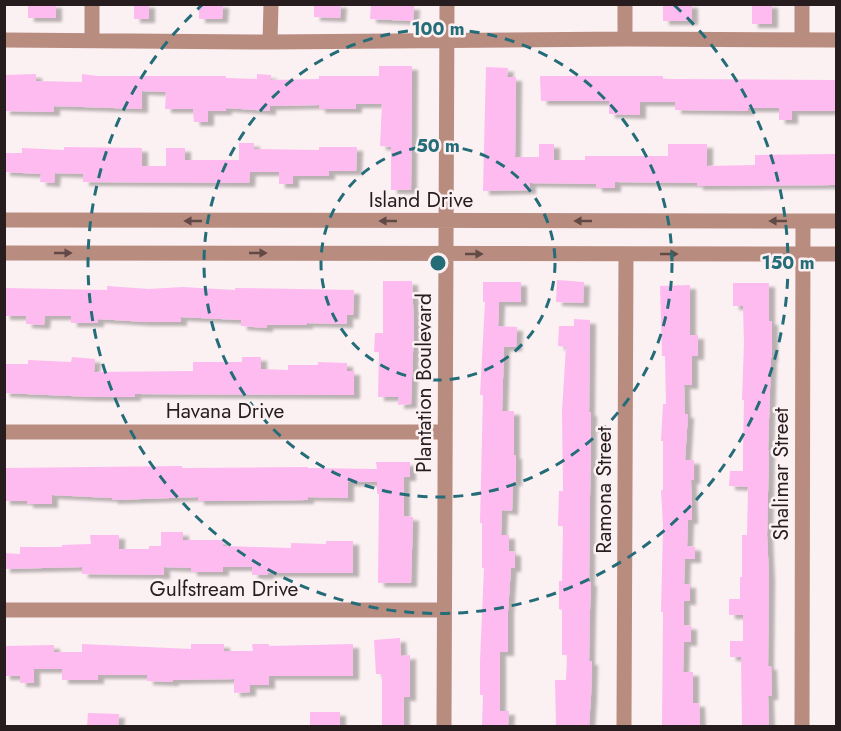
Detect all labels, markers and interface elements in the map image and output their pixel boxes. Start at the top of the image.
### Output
text: 100 m [411,16,465,42]
text: 50 m [416,133,460,159]
street label: Island Drive [369,185,473,215]
one-way arrow [184,216,203,226]
one-way arrow [379,216,398,226]
one-way arrow [574,216,593,226]
one-way arrow [769,216,788,226]
one-way arrow [53,248,72,258]
one-way arrow [248,248,267,258]
one-way arrow [464,249,483,259]
one-way arrow [659,249,678,259]
text: 150 m [762,250,814,276]
centre of rings [428,253,448,273]
street label: Plantation Boulevard [409,293,439,473]
street label: Havana Drive [166,396,284,426]
street label: Shalimar Street [766,407,796,541]
street label: Ramona Street [589,426,619,554]
street label: Gulfstream Drive [150,574,299,604]

